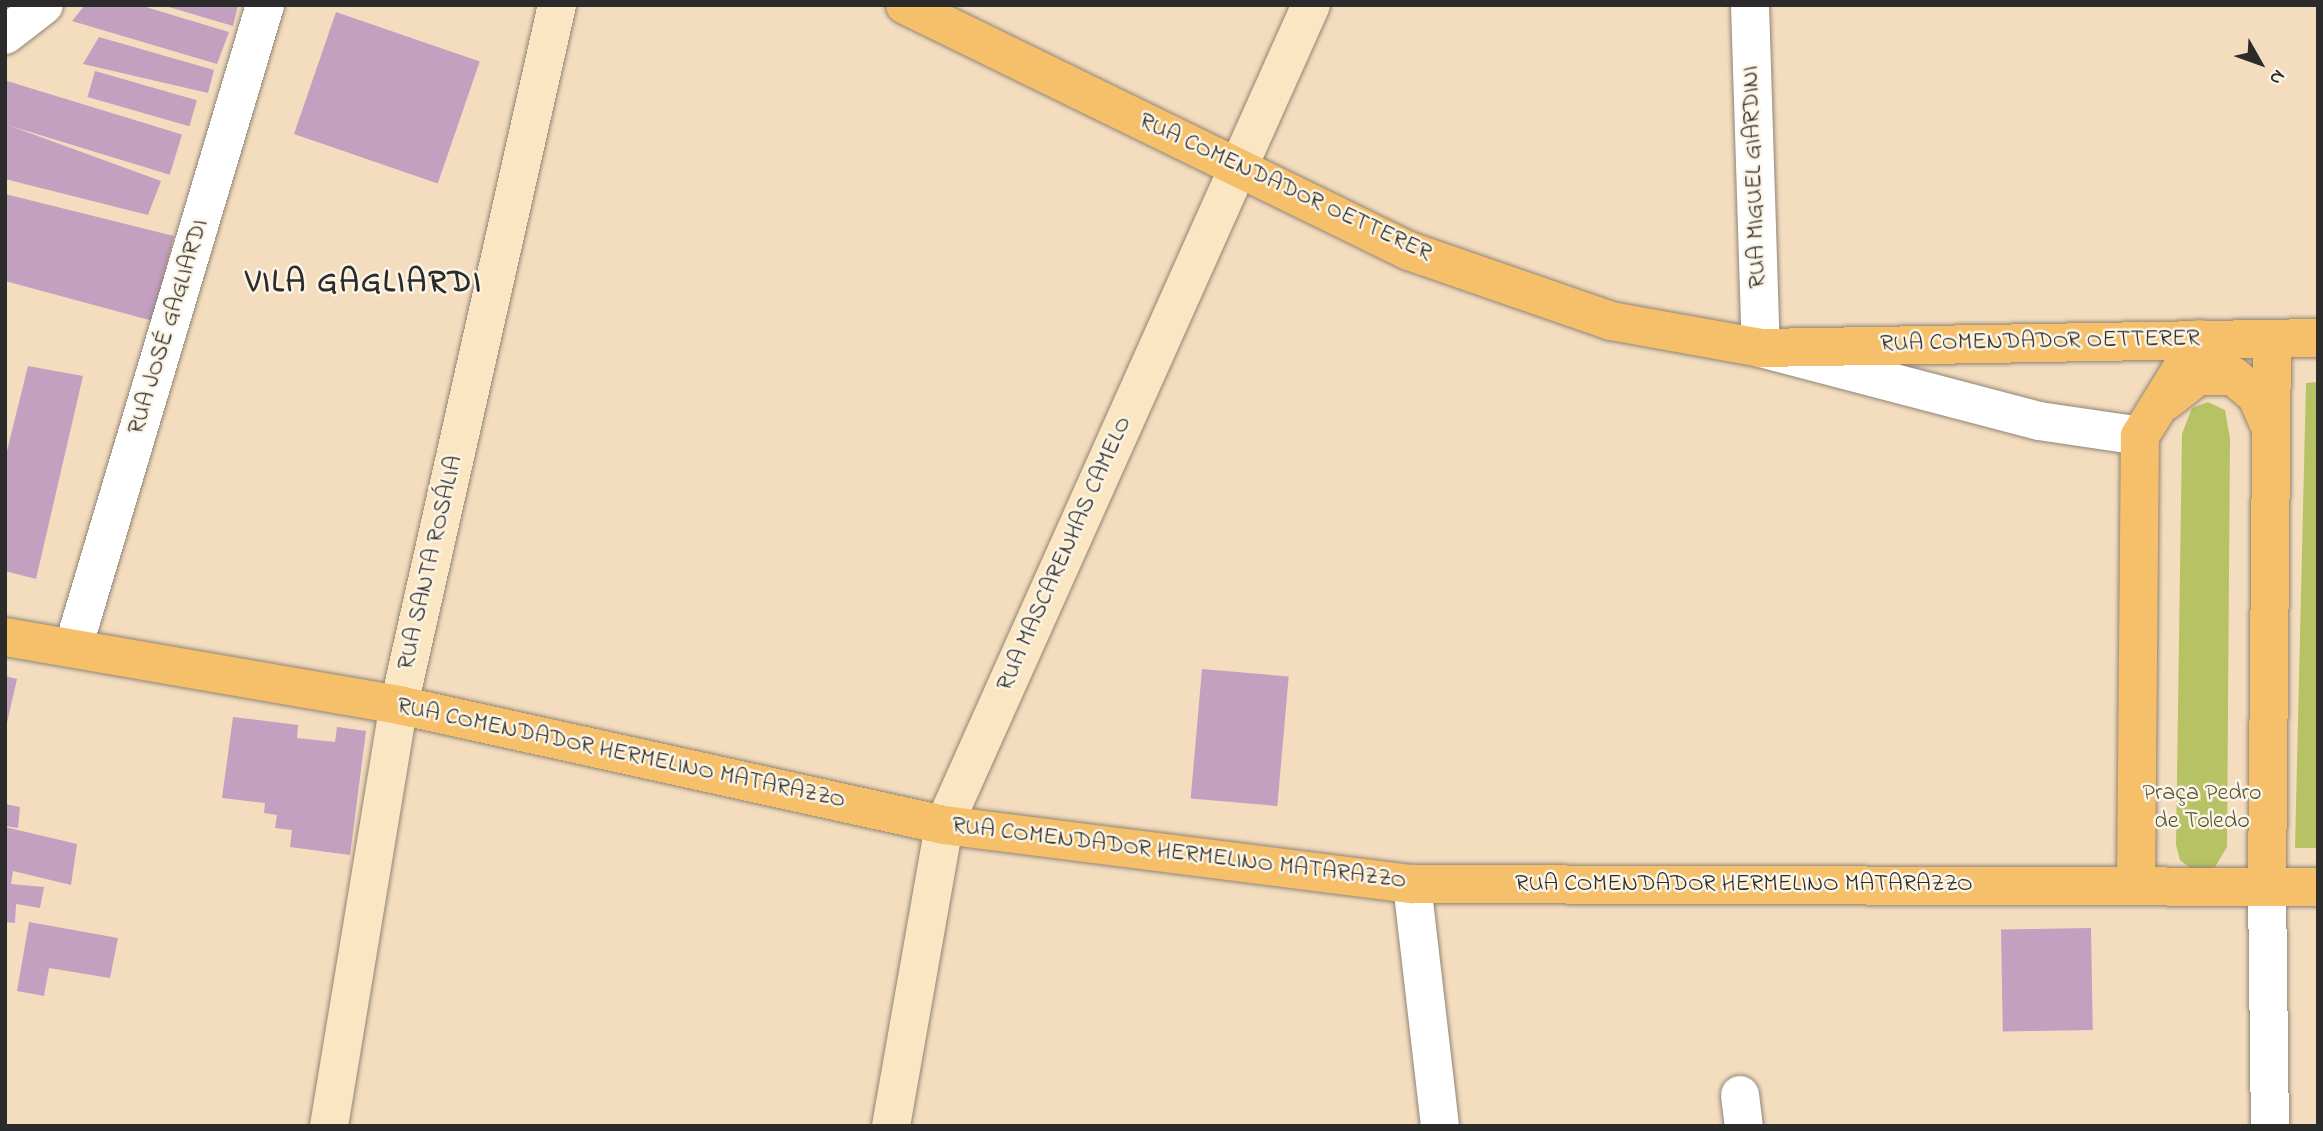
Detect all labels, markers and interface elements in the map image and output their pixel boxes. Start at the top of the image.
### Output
north arrow [2225,28,2295,98]
text: N [2262,63,2291,90]
street label: RUA MIGUEL GIARDINI [1737,65,1773,289]
street label: RUA COMENDADOR OETTERER [1134,107,1436,269]
street label: RUA JOSÉ GAGLIARDI [123,216,215,438]
district label: VILA GAGLIARDI [247,265,481,303]
street label: RUA COMENDADOR OETTERER [1880,325,2200,359]
street label: RUA MASCARENHAS CAMELO [991,412,1139,696]
street label: RUA SANTA ROSÁLIA [392,453,470,673]
street label: RUA COMENDADOR HERMELINO MATARAZZO [394,692,848,816]
park label: Praça Pedro de Toledo [2142,780,2262,836]
street label: RUA COMENDADOR HERMELINO MATARAZZO [950,812,1408,896]
street label: RUA COMENDADOR HERMELINO MATARAZZO [1515,871,1973,899]

